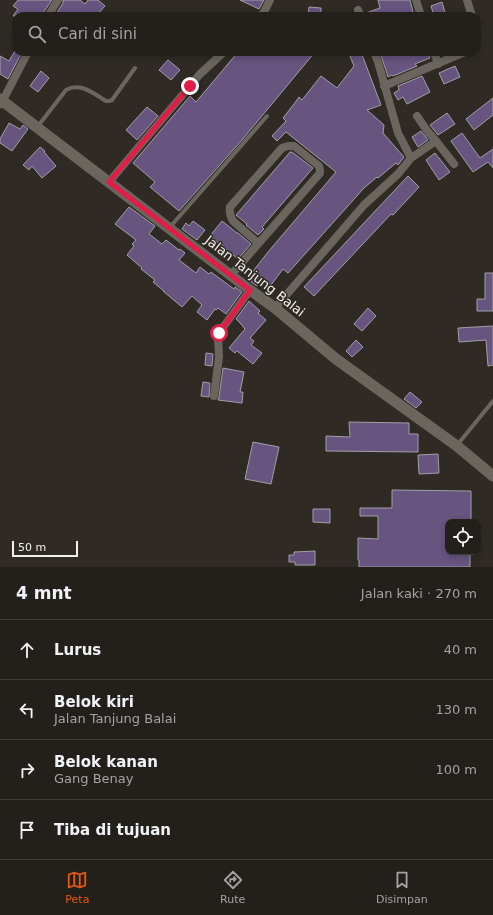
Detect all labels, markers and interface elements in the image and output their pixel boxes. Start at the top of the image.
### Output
search box [12,12,481,56]
icon: search [26,23,48,45]
text: Cari di sini [58,25,137,43]
route end [181,77,199,95]
street label: Jalan Tanjung Balai [201,232,308,320]
route start [210,324,228,342]
map controls [445,519,481,555]
button: locate [445,519,481,555]
scale bar [12,539,78,558]
text: 50 m [18,541,46,554]
text: 4 mnt [16,583,72,603]
text: Jalan kaki · 270 m [361,586,477,601]
icon: ahead [16,639,38,661]
text: Lurus [54,641,101,659]
text: 40 m [444,642,477,657]
text: Belok kiri [54,693,134,711]
icon: left [16,699,38,721]
text: 130 m [435,702,477,717]
text: Jalan Tanjung Balai [54,711,176,726]
text: Belok kanan [54,753,158,771]
icon: right [16,759,38,781]
text: 100 m [435,762,477,777]
text: Gang Benay [54,771,133,786]
icon: arrive [16,819,38,841]
text: Tiba di tujuan [54,821,171,839]
tab: Peta [65,869,89,906]
tab: Rute [220,869,245,906]
tab: Disimpan [376,869,428,906]

